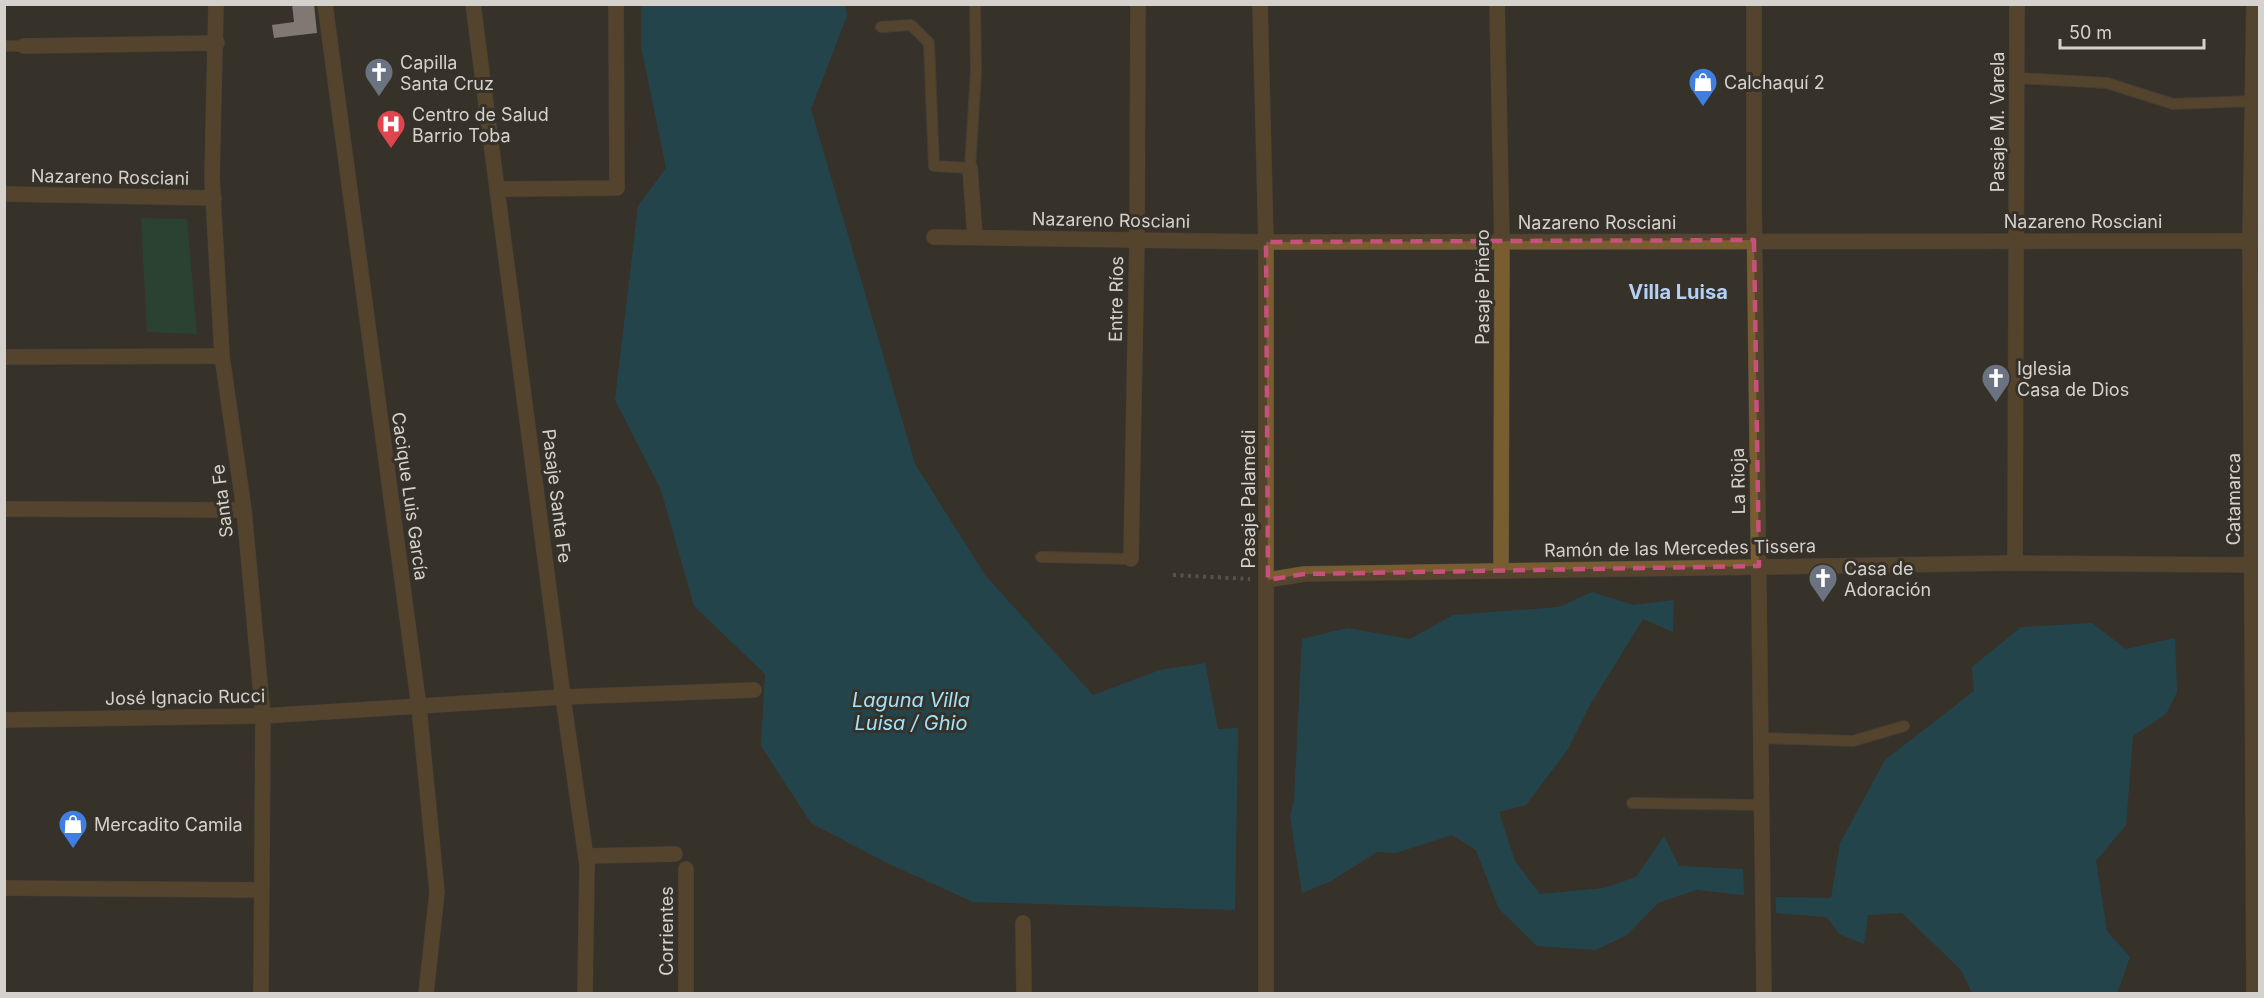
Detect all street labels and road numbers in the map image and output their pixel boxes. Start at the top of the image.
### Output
street label: Pasaje M. Varela [1987,52,2008,192]
street label: Nazareno Rosciani [31,165,189,189]
street label: Nazareno Rosciani [1032,208,1190,232]
street label: Nazareno Rosciani [2004,211,2162,232]
street label: Nazareno Rosciani [1518,212,1676,233]
street label: Pasaje Piñero [1472,229,1493,345]
street label: Entre Ríos [1105,256,1127,342]
street label: Cacique Luis García [388,411,432,581]
street label: Pasaje Santa Fe [538,428,576,564]
street label: Pasaje Palamedi [1238,430,1259,568]
street label: La Rioja [1727,448,1749,514]
street label: Catamarca [2223,453,2244,545]
street label: Santa Fe [207,463,237,539]
street label: Ramón de las Mercedes Tissera [1544,535,1816,561]
street label: José Ignacio Rucci [105,685,265,709]
street label: Corrientes [656,886,677,976]

